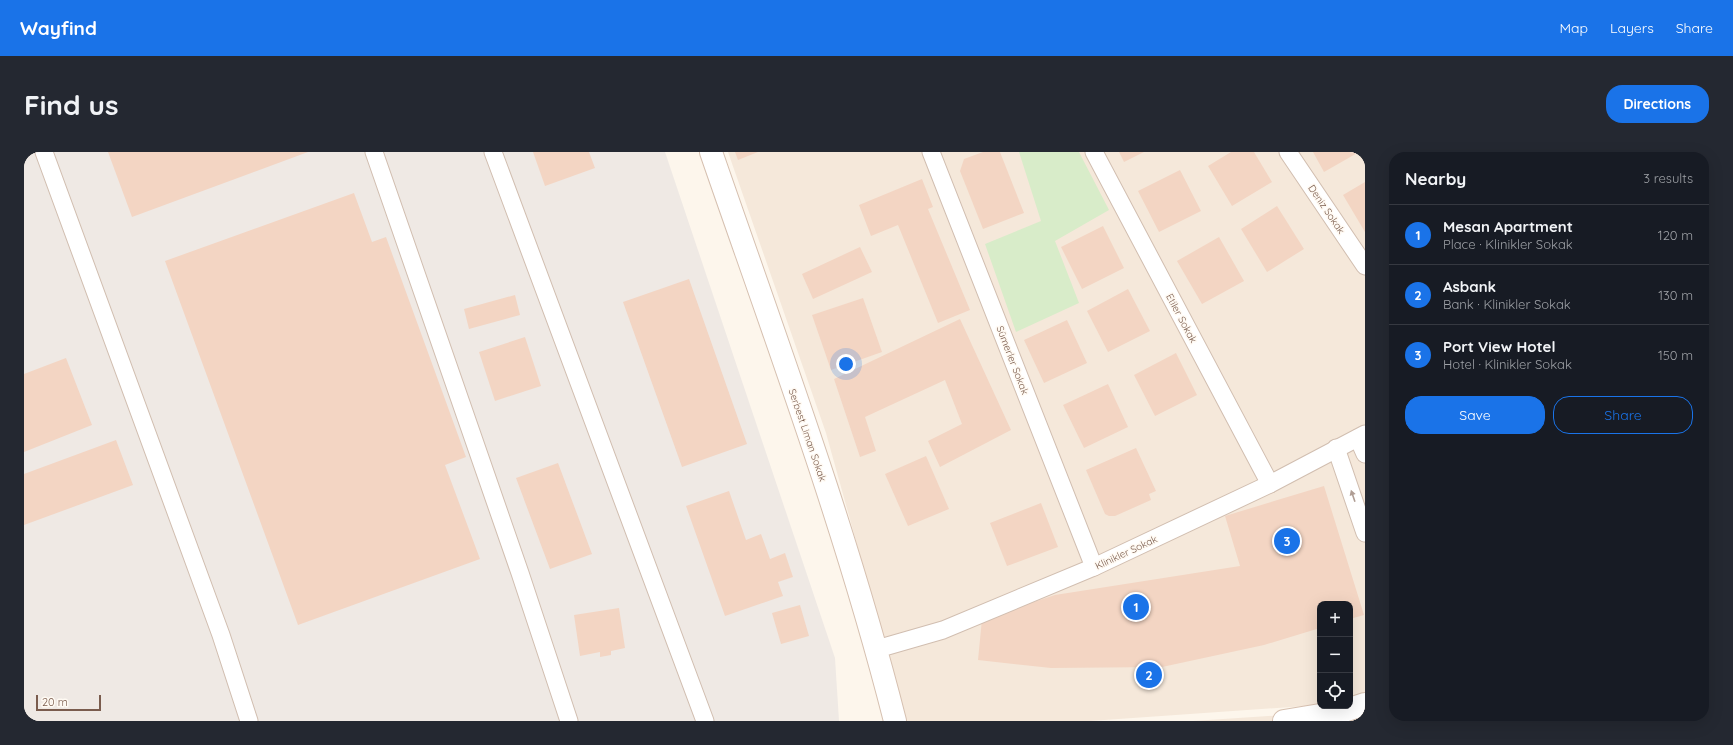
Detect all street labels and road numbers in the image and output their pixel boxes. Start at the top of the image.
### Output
street label: Deniz Sokak [1305,182,1348,236]
street label: Etiler Sokak [1163,291,1200,345]
street label: Sümerler Sokak [993,324,1032,396]
street label: Serbest Liman Sokak [786,387,829,483]
street label: Klinikler Sokak [1093,532,1159,573]

